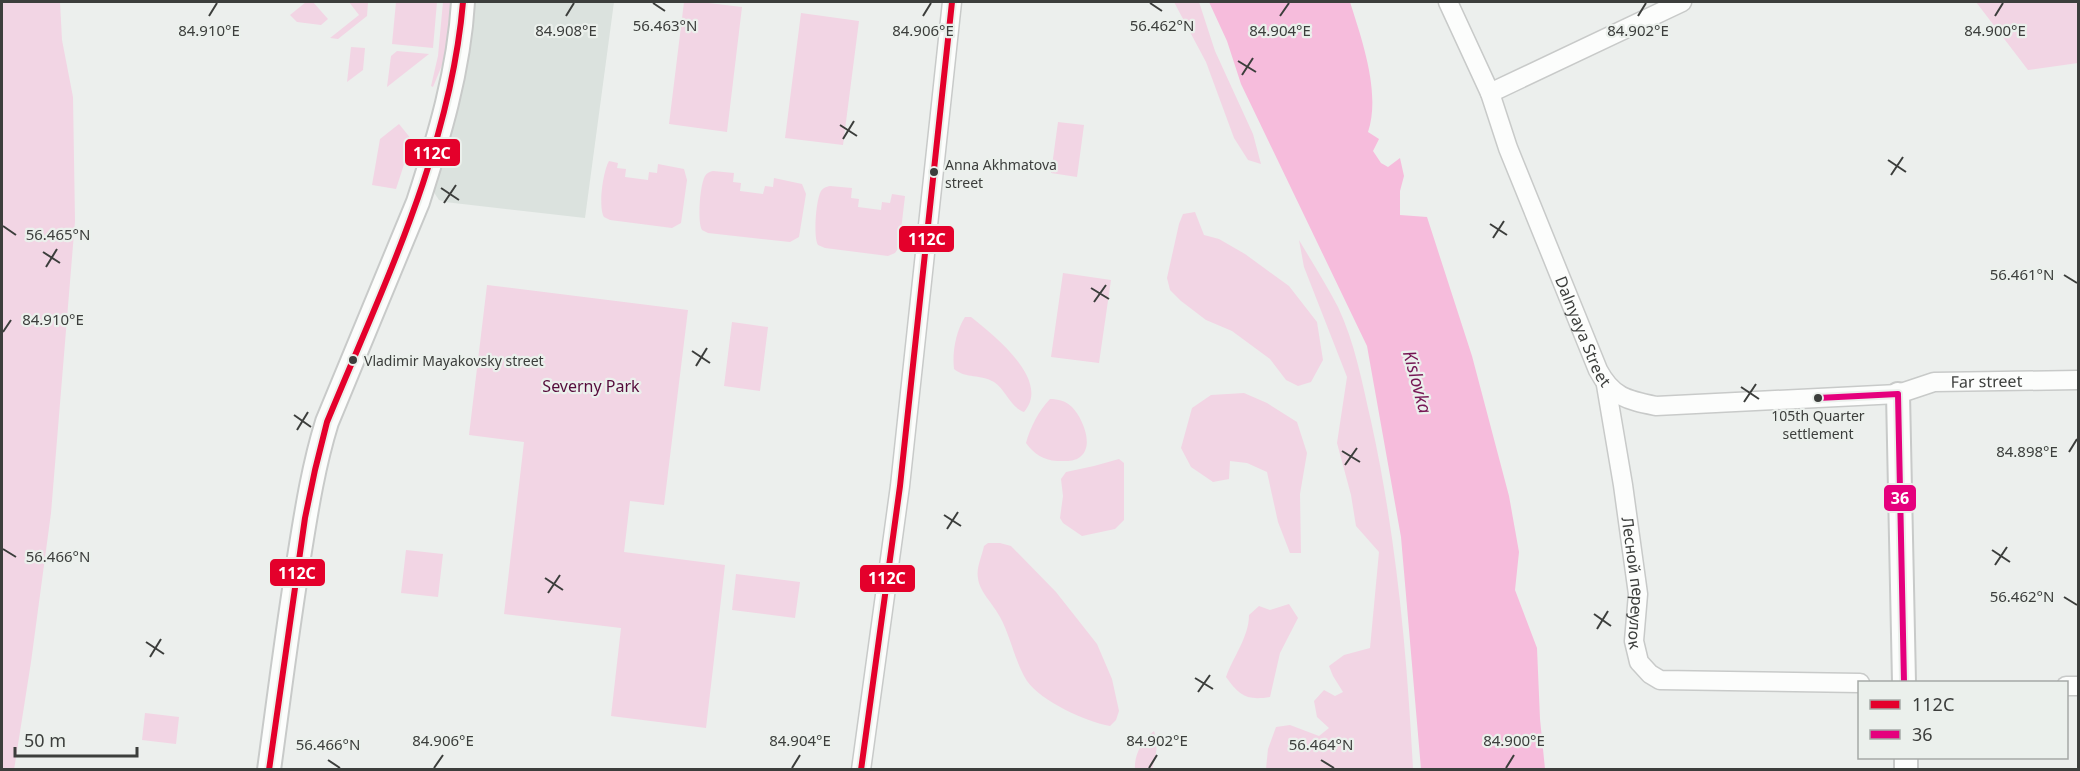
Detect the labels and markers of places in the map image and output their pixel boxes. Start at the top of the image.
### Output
place label: Anna Akhmatova street [945,155,1057,192]
marker: Anna Akhmatova street [928,166,940,178]
place label: Vladimir Mayakovsky street [364,351,544,370]
marker: Vladimir Mayakovsky street [347,354,359,366]
marker: 105th Quarter settlement [1812,392,1824,404]
place label: 105th Quarter settlement [1771,406,1865,443]

